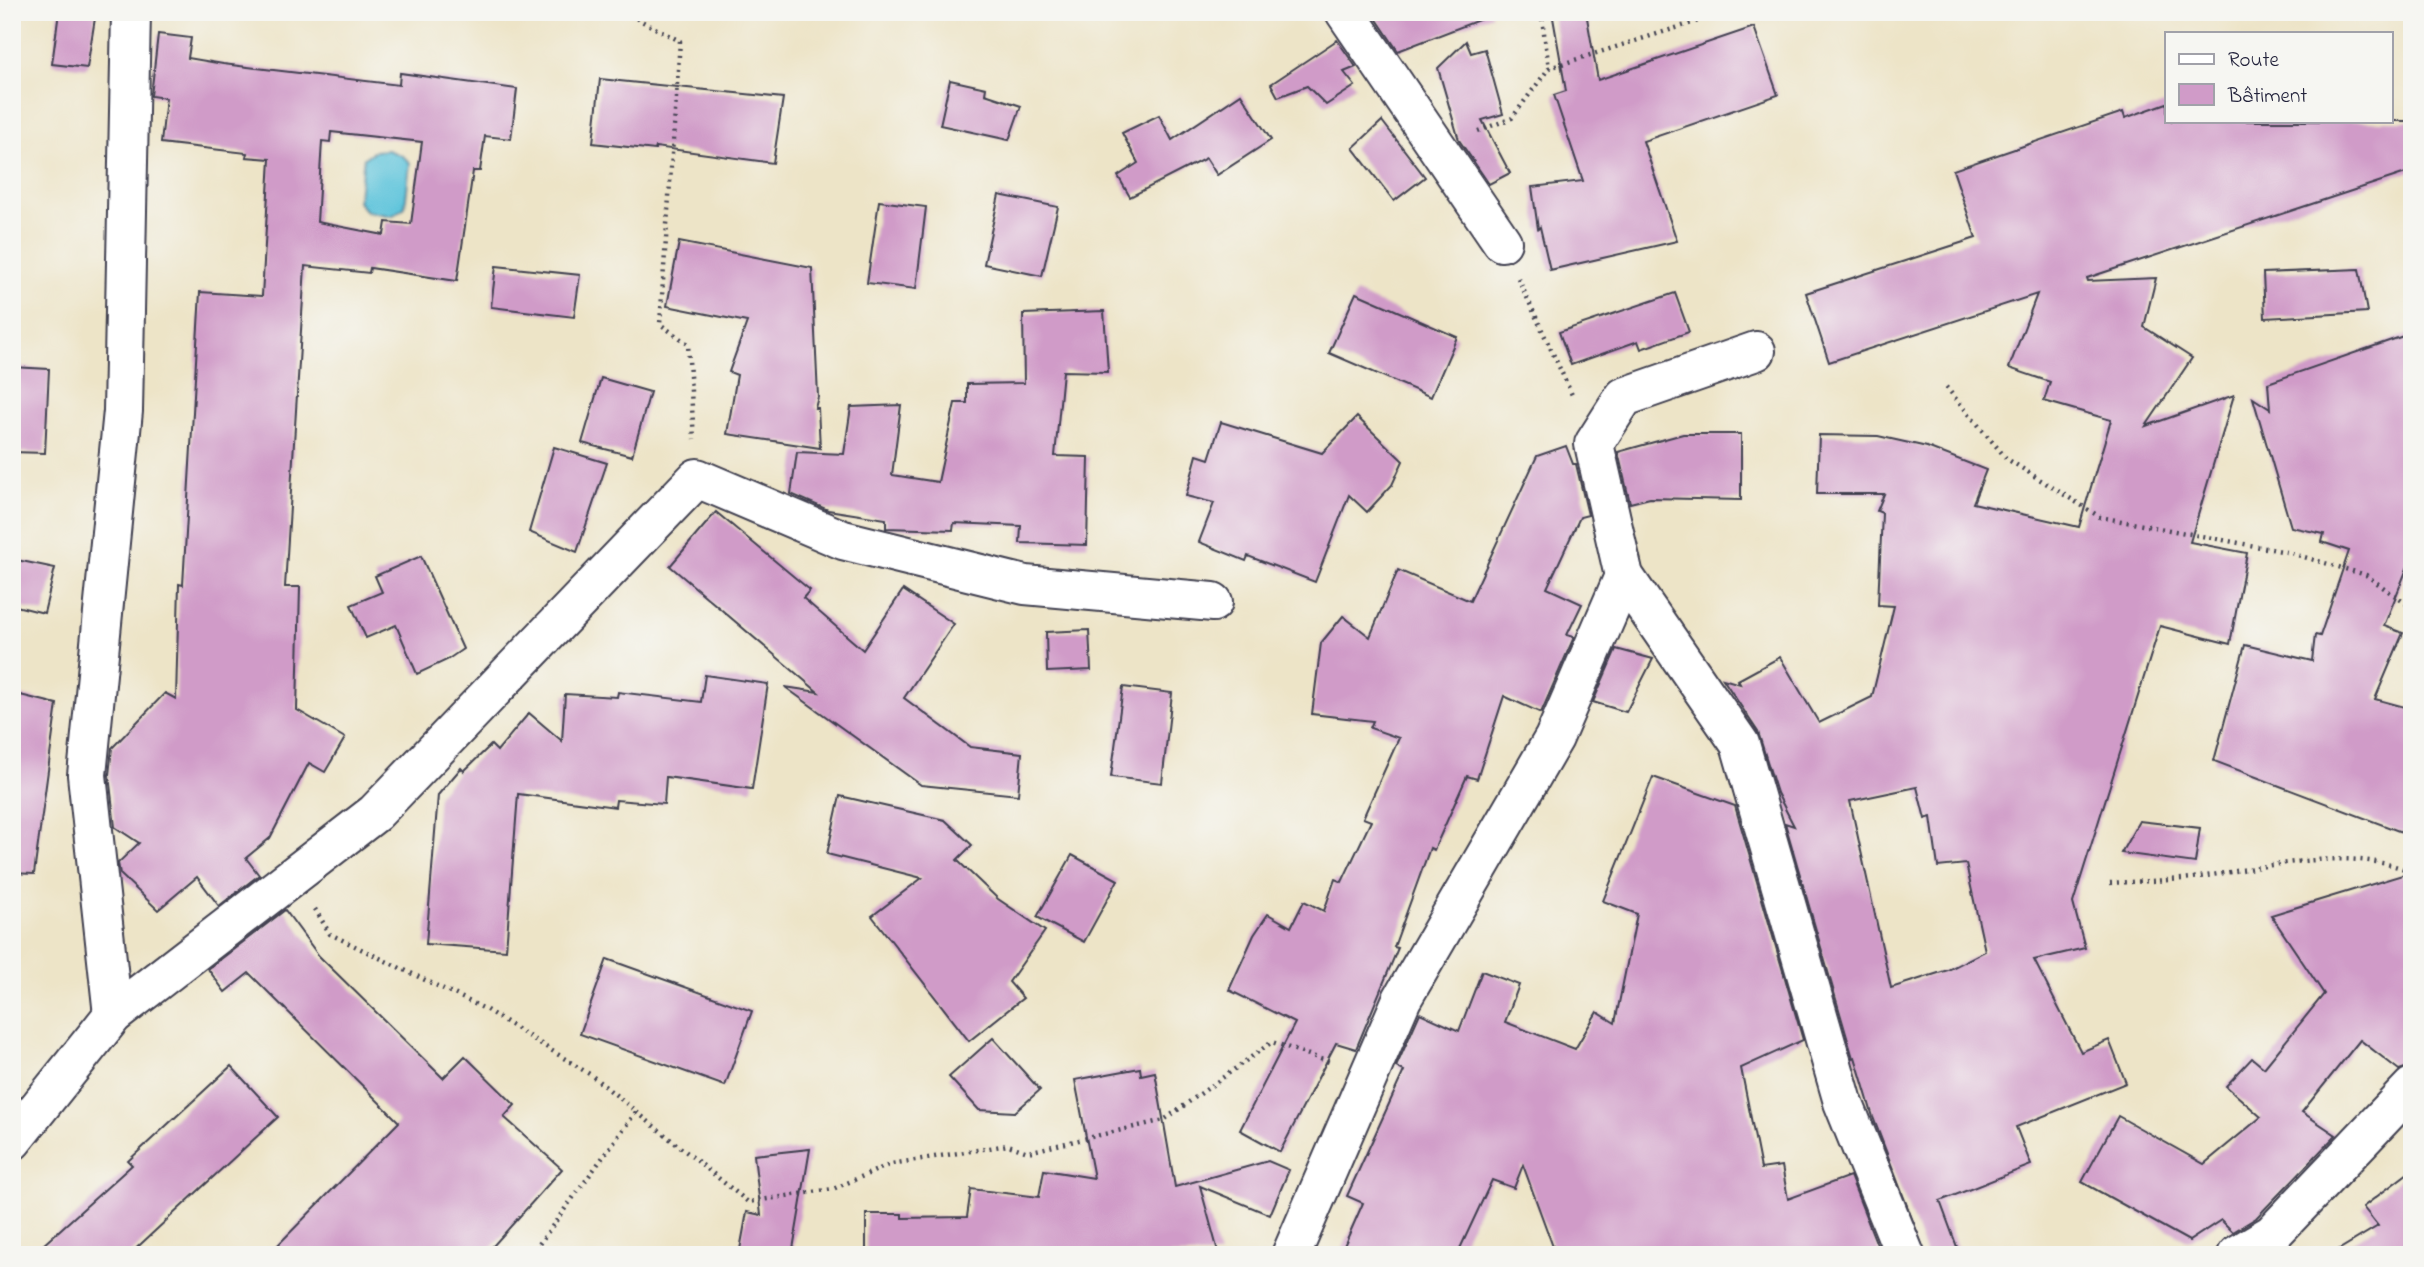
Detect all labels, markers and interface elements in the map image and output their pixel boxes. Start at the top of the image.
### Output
legend [2165,32,2392,122]
text: Route [2228,46,2280,76]
text: Bâtiment [2227,82,2307,112]

